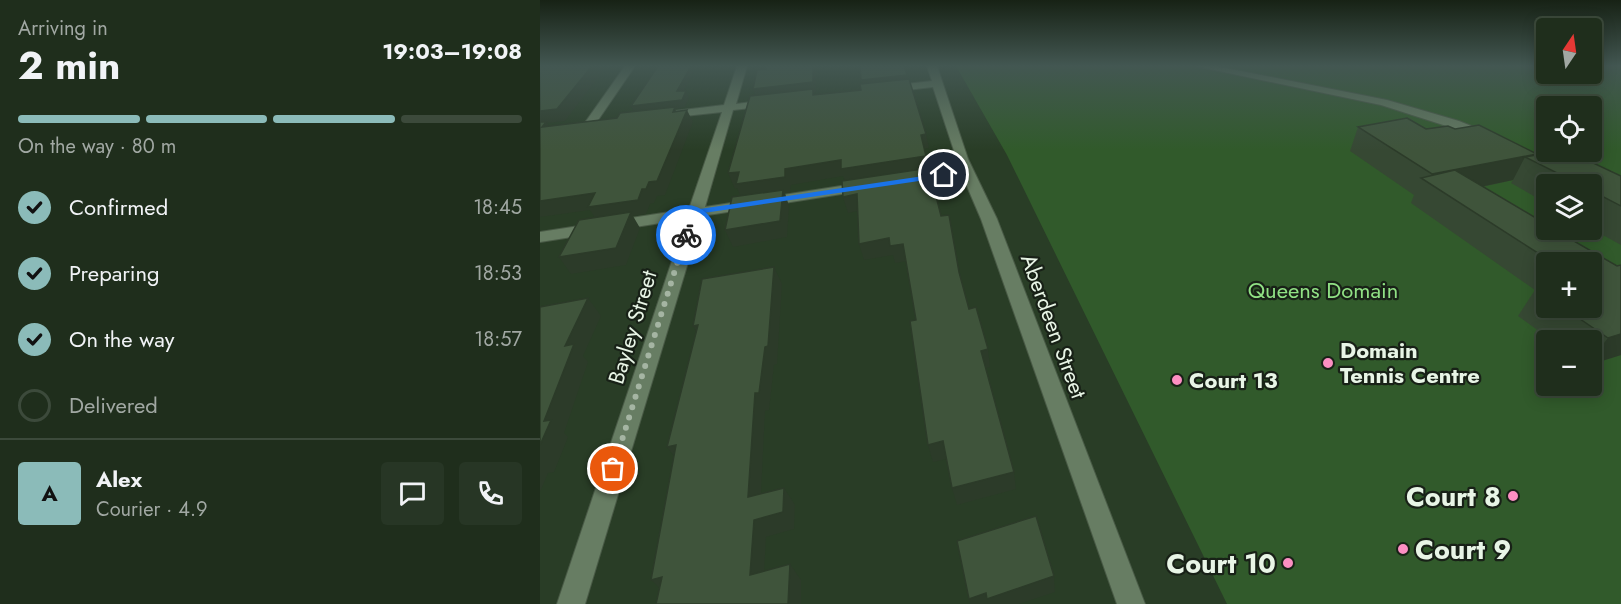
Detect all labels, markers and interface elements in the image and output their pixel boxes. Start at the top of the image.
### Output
text: Arriving in [18,14,108,43]
north arrow [1536,18,1602,84]
map controls [1536,18,1602,396]
text: 19:03–19:08 [382,35,522,67]
text: 2 min [18,37,120,94]
button: locate [1536,96,1602,162]
text: On the way · 80 m [18,132,176,161]
pin [918,149,969,200]
icon: home [927,158,960,191]
button: layers [1536,174,1602,240]
icon: check [18,191,51,224]
text: Confirmed [69,191,168,223]
text: 18:45 [473,193,522,222]
courier [656,205,716,265]
icon: bike [670,219,703,252]
street label: Aberdeen Street [1013,249,1095,403]
button: + [1536,252,1602,318]
icon: check [18,257,51,290]
text: Preparing [69,257,160,289]
text: 18:53 [474,259,522,288]
street label: Bayley Street [600,266,665,388]
park label: Queens Domain [1248,274,1398,306]
icon: check [18,323,51,356]
text: On the way [69,323,174,355]
text: 18:57 [474,325,522,354]
button: − [1536,330,1602,396]
place label: Domain Tennis Centre [1340,334,1480,391]
marker: Domain Tennis Centre [1321,356,1335,370]
place label: Court 13 [1189,364,1278,396]
marker: Court 13 [1170,373,1184,387]
text: Delivered [69,389,158,421]
pin [587,443,638,494]
icon: bag [596,452,629,485]
button: chat [381,462,444,525]
button: phone [459,462,522,525]
text: Alex [96,463,142,495]
text: A [41,477,58,509]
place label: Court 8 [1406,477,1501,516]
marker: Court 8 [1506,489,1520,503]
text: Courier · 4.9 [96,495,208,524]
place label: Court 9 [1415,530,1511,569]
marker: Court 9 [1396,542,1410,556]
place label: Court 10 [1166,544,1276,583]
marker: Court 10 [1281,556,1295,570]

